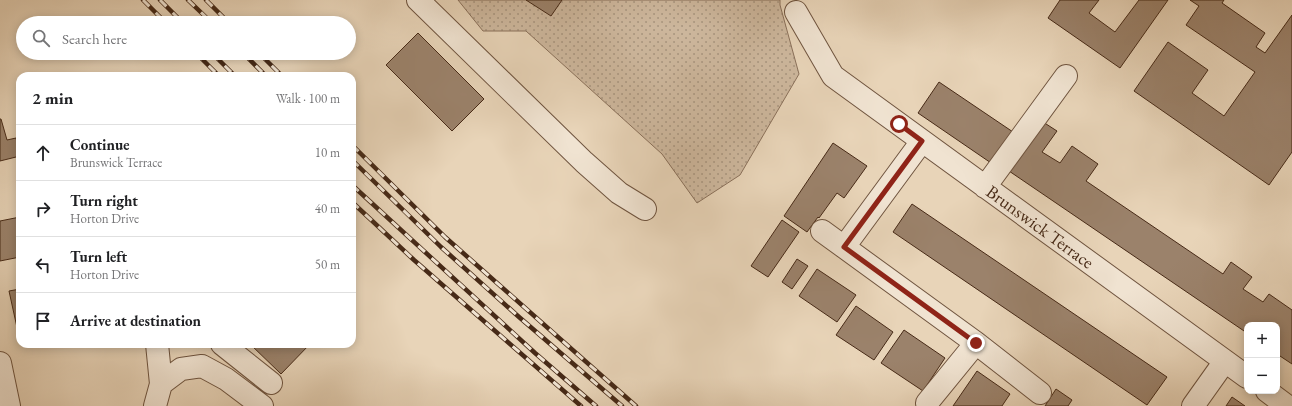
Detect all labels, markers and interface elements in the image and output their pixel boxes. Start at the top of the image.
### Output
search box [16,16,356,60]
icon: search [30,27,52,49]
text: Search here [62,29,127,48]
text: 2 min [32,87,73,109]
text: Walk · 100 m [276,90,340,107]
route start [890,115,908,133]
text: Continue [70,135,130,154]
icon: ahead [32,142,54,164]
text: 10 m [315,144,340,161]
text: Brunswick Terrace [70,154,162,171]
street label: Brunswick Terrace [982,180,1099,273]
text: Turn right [70,191,138,210]
icon: right [32,198,54,220]
text: 40 m [315,200,340,217]
text: Horton Drive [70,210,139,227]
text: Turn left [70,247,127,266]
icon: left [32,254,54,276]
text: 50 m [315,256,340,273]
text: Horton Drive [70,266,139,283]
icon: arrive [32,310,54,332]
text: Arrive at destination [70,311,201,330]
map controls [1244,322,1280,394]
button: + [1244,322,1280,358]
route end [967,334,985,352]
button: − [1244,358,1280,394]

